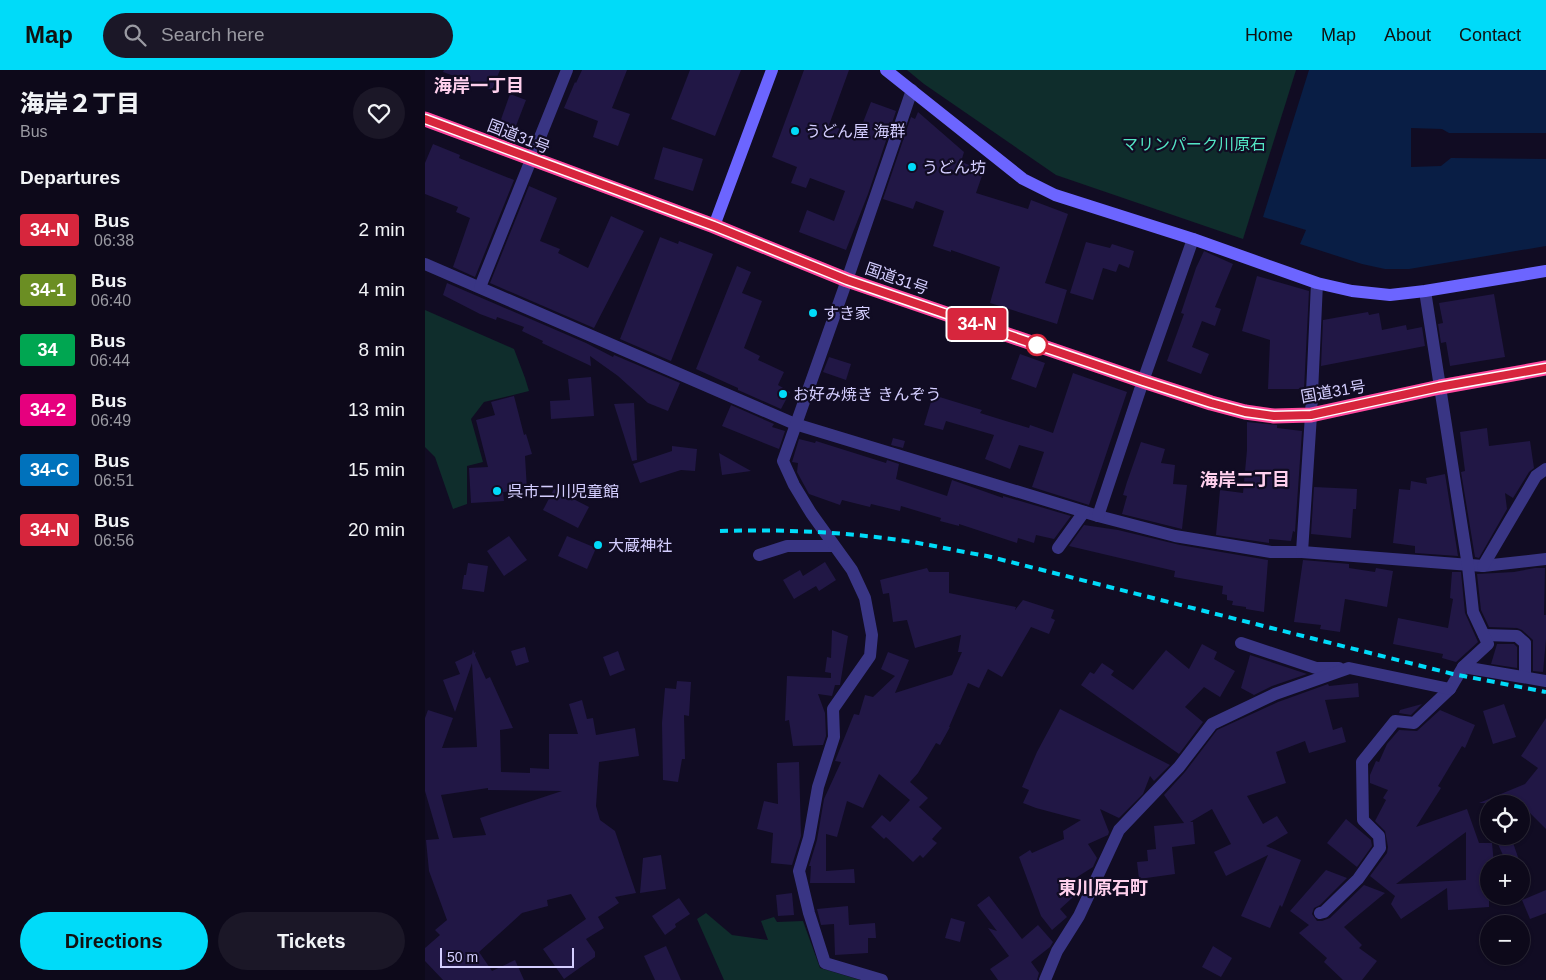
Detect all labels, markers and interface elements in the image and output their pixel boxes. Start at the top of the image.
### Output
search box [103,13,453,58]
text: Map [25,21,73,48]
icon: search [121,21,149,49]
text: Search here [161,24,265,45]
text: Home [1245,25,1293,45]
text: Map [1321,25,1356,45]
text: About [1384,25,1431,45]
text: Contact [1459,25,1521,45]
district label: 海岸一丁目 [434,76,524,96]
button: heart [353,87,405,139]
text: 海岸２丁目 [20,90,140,117]
street label: 国道31号 [485,117,553,156]
text: Bus [20,123,48,140]
place label: うどん屋 海群 [805,123,905,140]
marker: うどん屋 海群 [789,125,801,137]
park label: マリンパーク川原石 [1122,136,1266,153]
place label: うどん坊 [922,159,986,176]
marker: うどん坊 [906,161,918,173]
text: Departures [20,167,120,188]
text: Bus [94,210,130,231]
text: 2 min [359,219,405,240]
text: 34-N [30,220,69,240]
text: 06:38 [94,232,134,249]
street label: 国道31号 [863,260,931,297]
text: Bus [91,270,127,291]
text: 4 min [359,279,405,300]
text: 34-1 [30,280,66,300]
text: 06:40 [91,292,131,309]
place label: すき家 [823,305,871,322]
marker: すき家 [807,307,819,319]
line badge: 34-N [942,308,1012,340]
text: 34-N [957,314,997,334]
text: Bus [90,330,126,351]
unlabelled marker [1026,334,1048,356]
text: 8 min [359,339,405,360]
text: 34 [37,340,58,360]
text: 06:44 [90,352,130,369]
street label: 国道31号 [1299,377,1367,406]
place label: お好み焼き きんぞう [793,386,941,403]
marker: お好み焼き きんぞう [777,388,789,400]
text: Bus [91,390,127,411]
text: 13 min [348,399,405,420]
text: 34-2 [30,400,66,420]
text: 06:49 [91,412,131,429]
text: Bus [94,450,130,471]
text: 15 min [348,459,405,480]
text: 34-C [30,460,69,480]
district label: 海岸二丁目 [1200,470,1290,490]
text: 06:51 [94,472,134,489]
place label: 呉市二川児童館 [507,483,619,500]
marker: 呉市二川児童館 [491,485,503,497]
text: Bus [94,510,130,531]
text: 20 min [348,519,405,540]
text: 34-N [30,520,69,540]
text: 06:56 [94,532,134,549]
place label: 大蔵神社 [608,537,672,554]
marker: 大蔵神社 [592,539,604,551]
map controls [1480,795,1530,965]
button: locate [1480,795,1530,845]
button: + [1480,855,1530,905]
district label: 東川原石町 [1058,878,1148,898]
button: Directions [20,912,208,970]
button: Tickets [218,912,405,970]
button: − [1480,915,1530,965]
scale bar [440,945,574,968]
text: 50 m [447,949,478,965]

